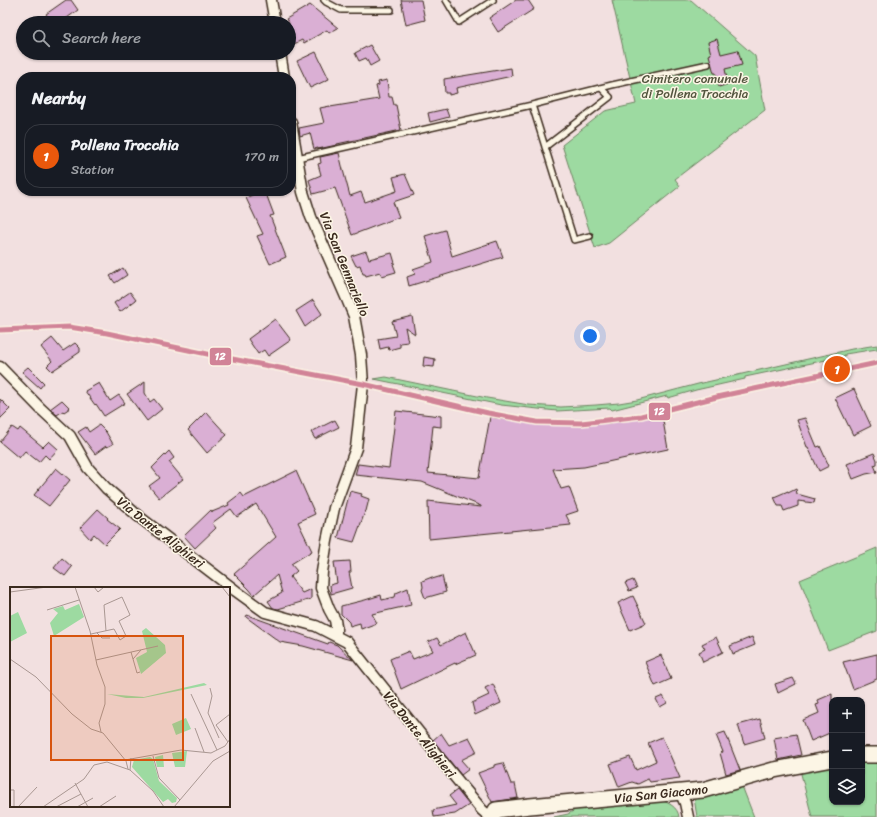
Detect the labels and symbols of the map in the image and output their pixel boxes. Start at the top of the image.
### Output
park label: Cimitero comunale di Pollena Trocchia [642,67,749,105]
street label: Via San Gennariello [313,208,376,320]
your location [580,326,600,346]
line badge: 12 [209,347,232,366]
text: 12 [214,347,226,366]
pin: 1 [824,354,850,384]
line badge: 12 [648,402,671,421]
text: 12 [653,402,665,421]
street label: Via Dante Alighieri [112,490,210,575]
inset map [10,587,230,807]
street label: Via Dante Alighieri [377,686,462,783]
street label: Via San Giacomo [613,777,709,810]

